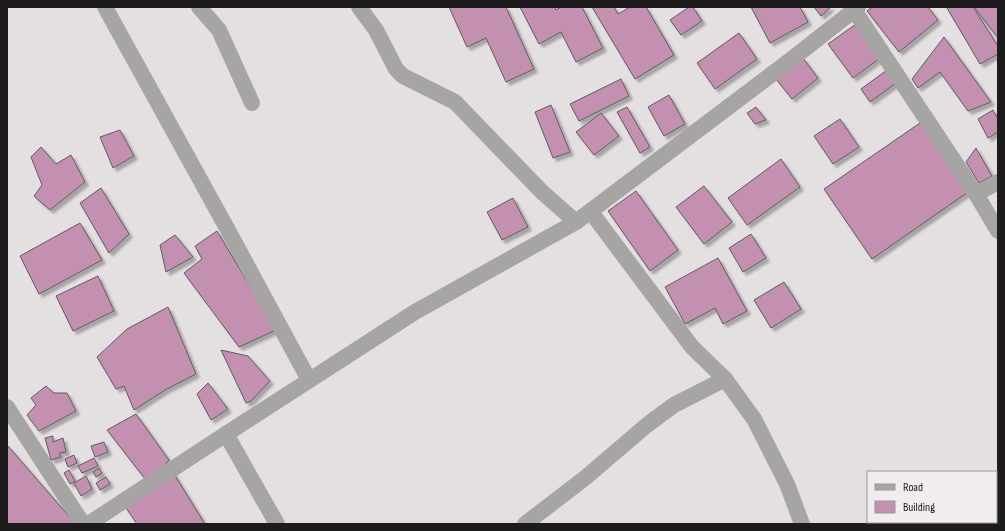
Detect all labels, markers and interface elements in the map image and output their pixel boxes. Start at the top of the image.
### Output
legend [867,471,997,523]
text: Road [903,480,923,495]
text: Building [903,500,935,515]

